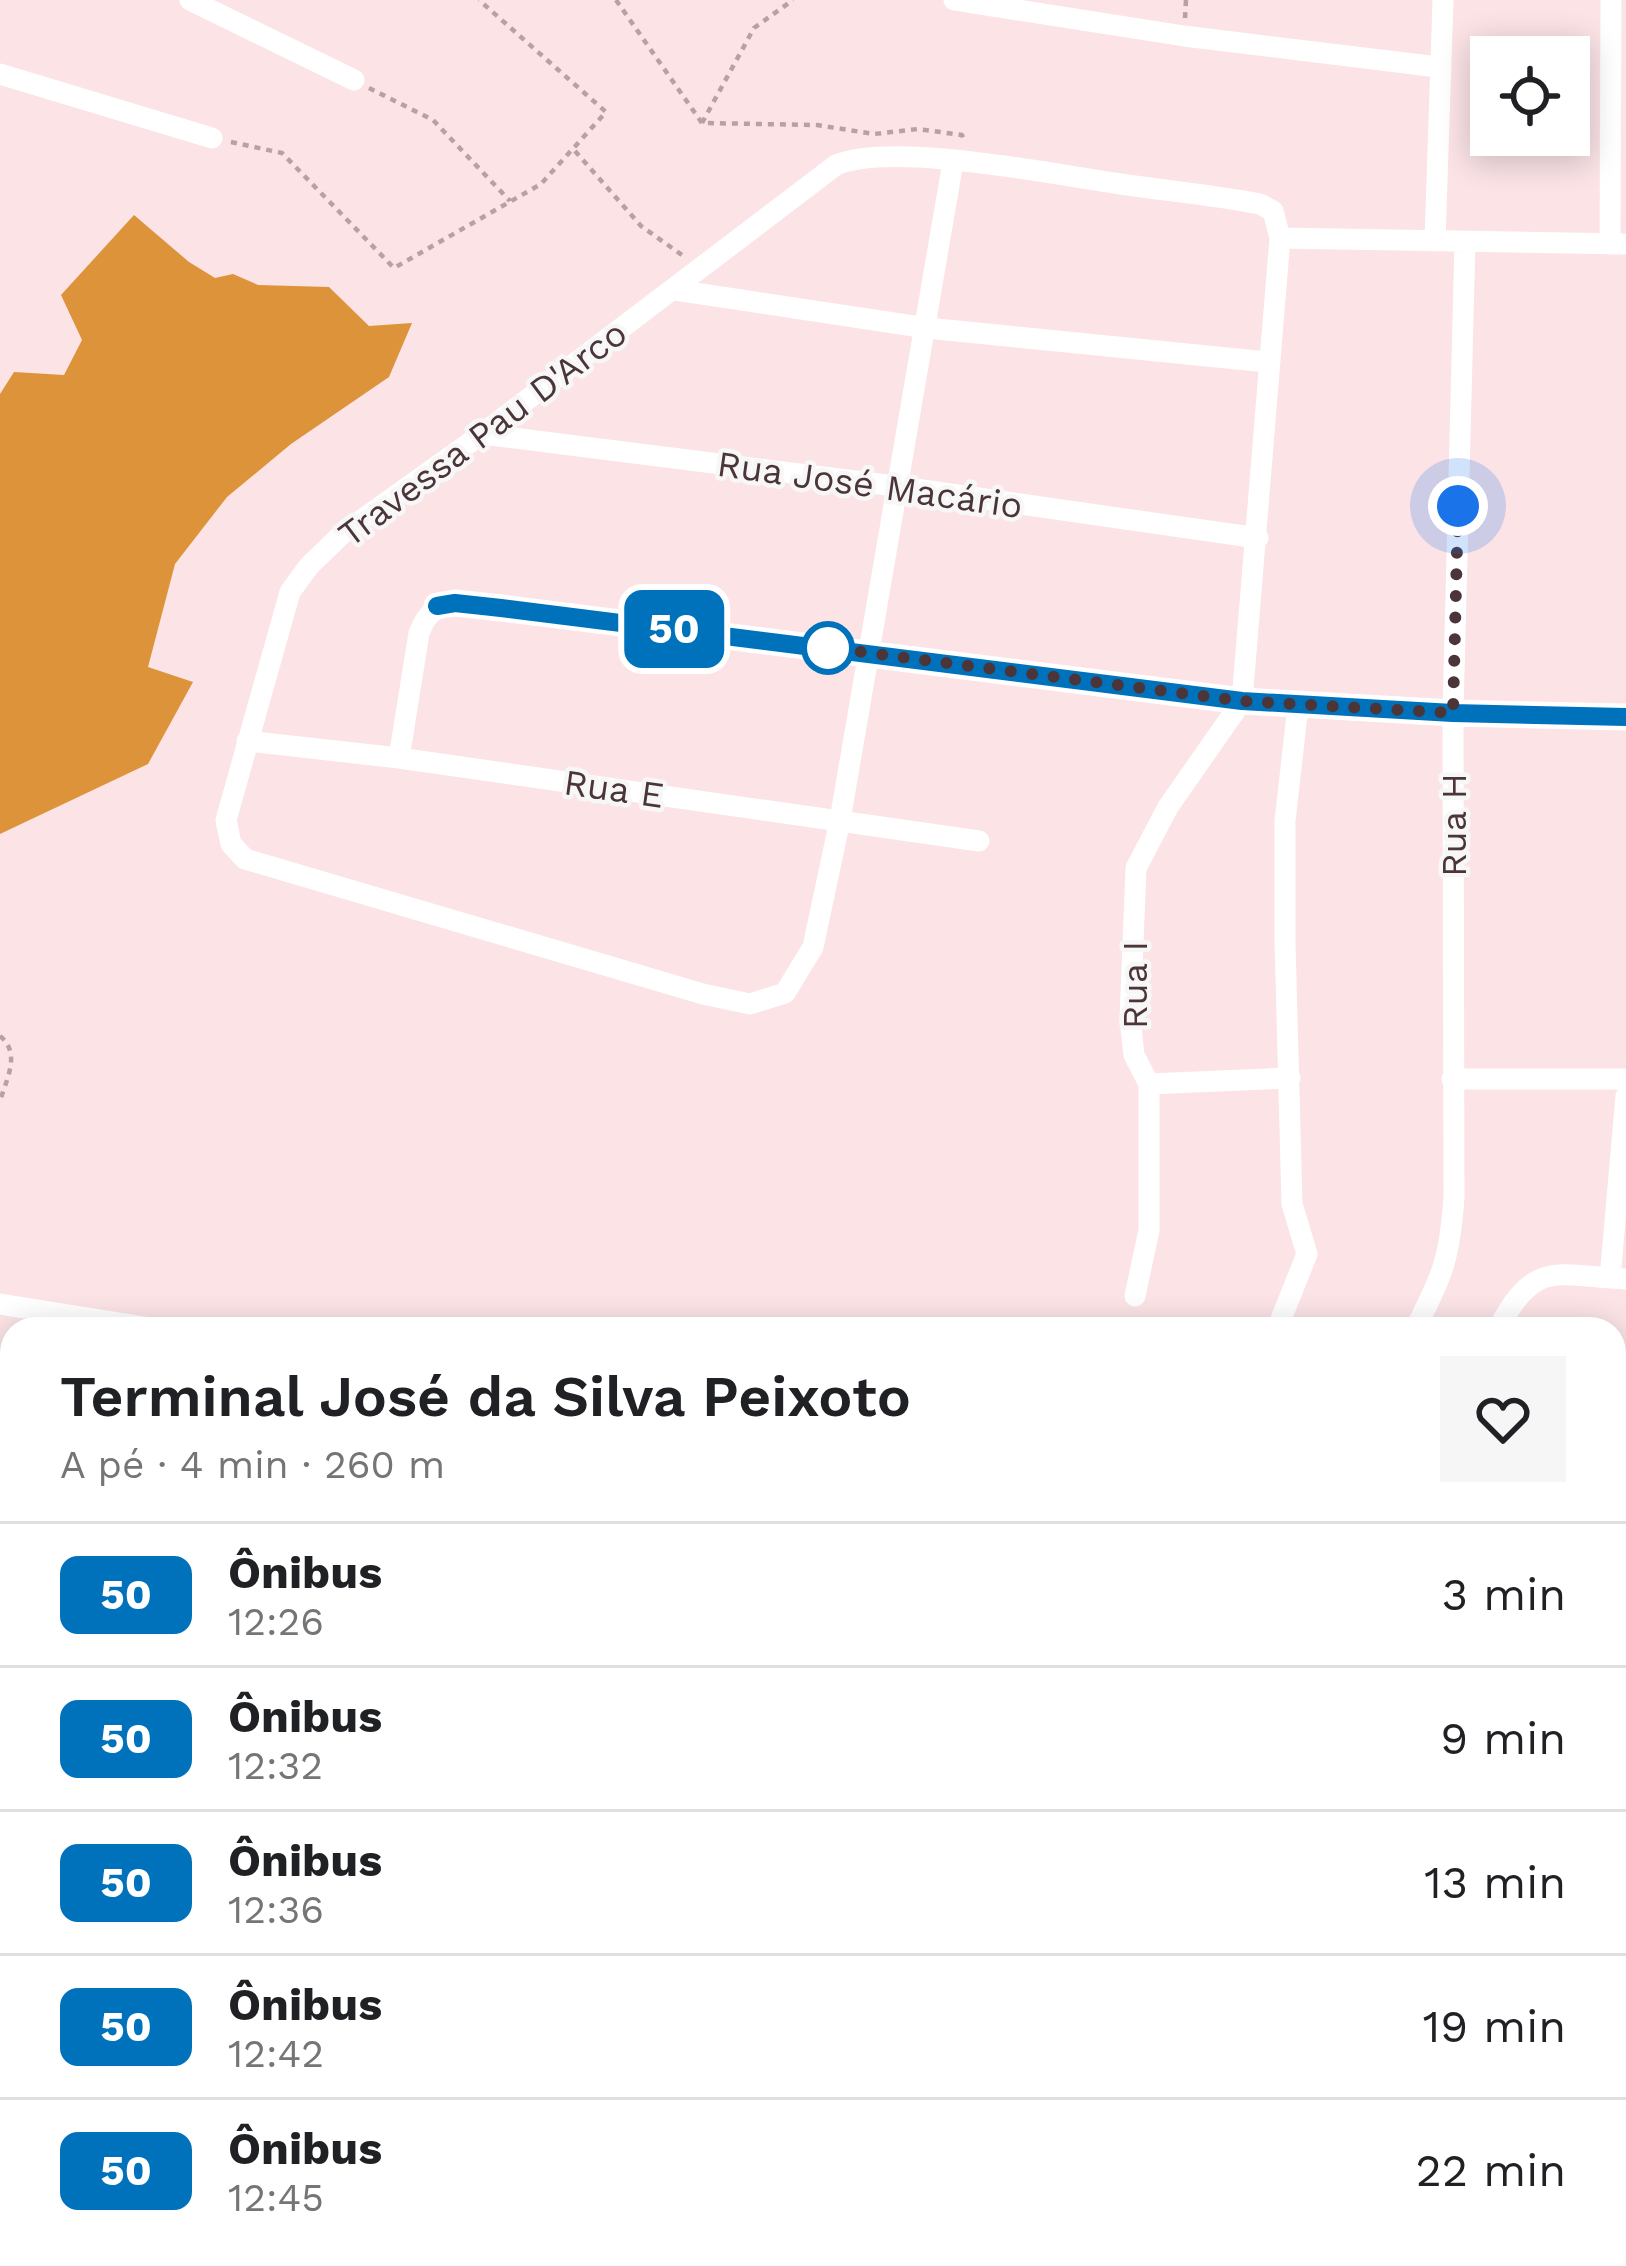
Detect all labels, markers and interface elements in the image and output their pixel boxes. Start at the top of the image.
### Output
map controls [1470,36,1590,156]
button: locate [1470,36,1590,156]
street label: Travessa Pau D'Arco [330,312,635,556]
street label: Rua José Macário [715,443,1025,527]
your location [1428,476,1488,536]
line badge: 50 [620,590,728,668]
text: 50 [648,604,700,653]
unlabelled marker [803,623,853,673]
street label: Rua E [561,761,667,817]
street label: Rua H [1433,773,1475,877]
street label: Rua I [1114,941,1156,1029]
button: heart [1440,1356,1566,1482]
text: Terminal José da Silva Peixoto [60,1363,911,1430]
text: A pé · 4 min · 260 m [60,1442,445,1487]
text: Ônibus [228,1546,382,1599]
text: 3 min [1442,1568,1566,1621]
text: 50 [100,1570,152,1619]
text: 12:26 [228,1599,324,1644]
text: Ônibus [228,1690,382,1743]
text: 9 min [1440,1712,1566,1765]
text: 50 [100,1714,152,1763]
text: 12:32 [228,1743,323,1788]
text: Ônibus [228,1834,382,1887]
text: 13 min [1424,1856,1566,1909]
text: 50 [100,1858,152,1907]
text: 12:36 [228,1887,324,1932]
text: Ônibus [228,1978,382,2031]
text: 19 min [1423,2000,1566,2053]
text: 50 [100,2002,152,2051]
text: 12:42 [228,2031,324,2076]
text: Ônibus [228,2122,382,2175]
text: 22 min [1415,2144,1566,2197]
text: 50 [100,2146,152,2195]
text: 12:45 [228,2175,324,2220]

